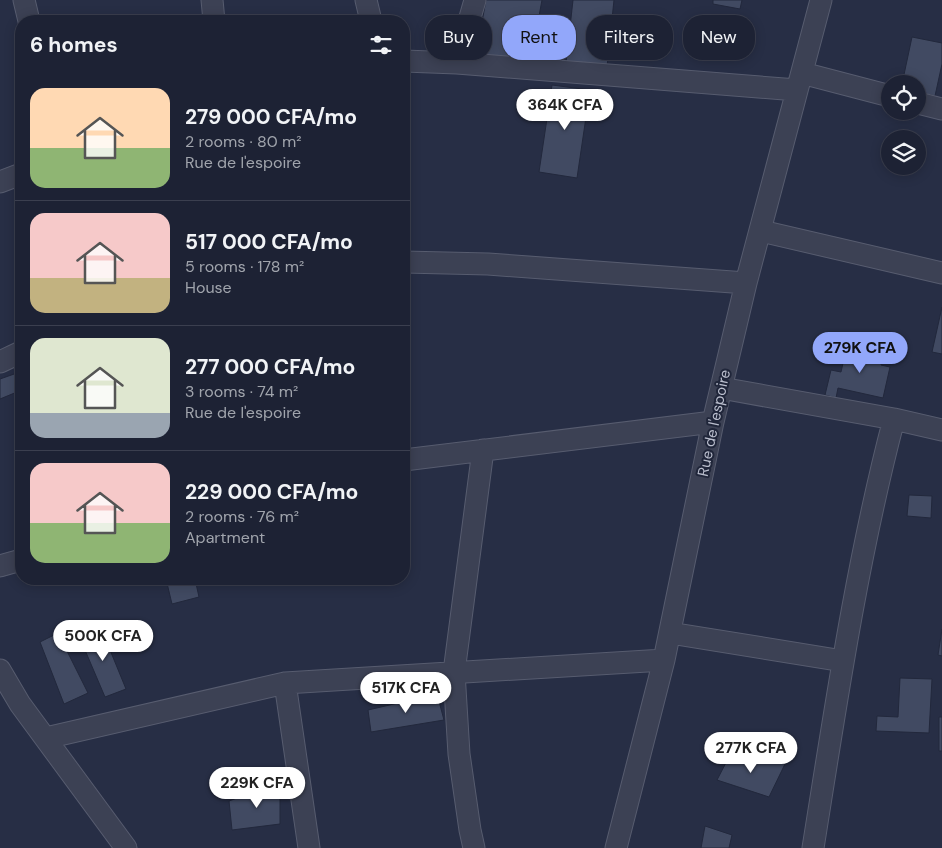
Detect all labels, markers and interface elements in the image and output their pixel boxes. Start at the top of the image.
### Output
chip: Buy [425,15,492,60]
chip: Rent [502,15,576,60]
chip: Filters [586,15,673,60]
chip: New [683,15,755,60]
text: 6 homes [30,31,118,59]
icon: filters [367,31,395,59]
map controls [881,75,926,175]
button: locate [881,75,926,120]
pin: 364K CFA [513,88,617,131]
text: 364K CFA [527,94,603,115]
text: 279 000 CFA/mo [185,103,357,131]
icon: home [70,108,130,168]
button: layers [881,130,926,175]
text: 2 rooms · 80 m² [185,131,302,152]
text: Rue de l'espoire [185,152,301,173]
text: 517 000 CFA/mo [185,228,353,256]
icon: home [70,233,130,293]
text: 5 rooms · 178 m² [185,256,304,277]
text: House [185,277,232,298]
pin: 279K CFA [808,332,912,374]
text: 279K CFA [824,337,896,358]
text: 277 000 CFA/mo [185,353,355,381]
icon: home [70,358,130,418]
street label: Rue de l'espoire [693,368,735,478]
text: 3 rooms · 74 m² [185,381,298,402]
text: Rue de l'espoire [185,402,301,423]
text: 229 000 CFA/mo [185,478,358,506]
icon: home [70,483,130,543]
text: 2 rooms · 76 m² [185,506,299,527]
text: Apartment [185,527,265,548]
pin: 500K CFA [51,620,155,662]
text: 500K CFA [64,625,142,646]
pin: 517K CFA [354,672,458,714]
text: 517K CFA [371,677,441,698]
pin: 277K CFA [699,732,803,774]
text: 277K CFA [715,737,787,758]
pin: 229K CFA [205,766,309,809]
text: 229K CFA [220,772,294,793]

